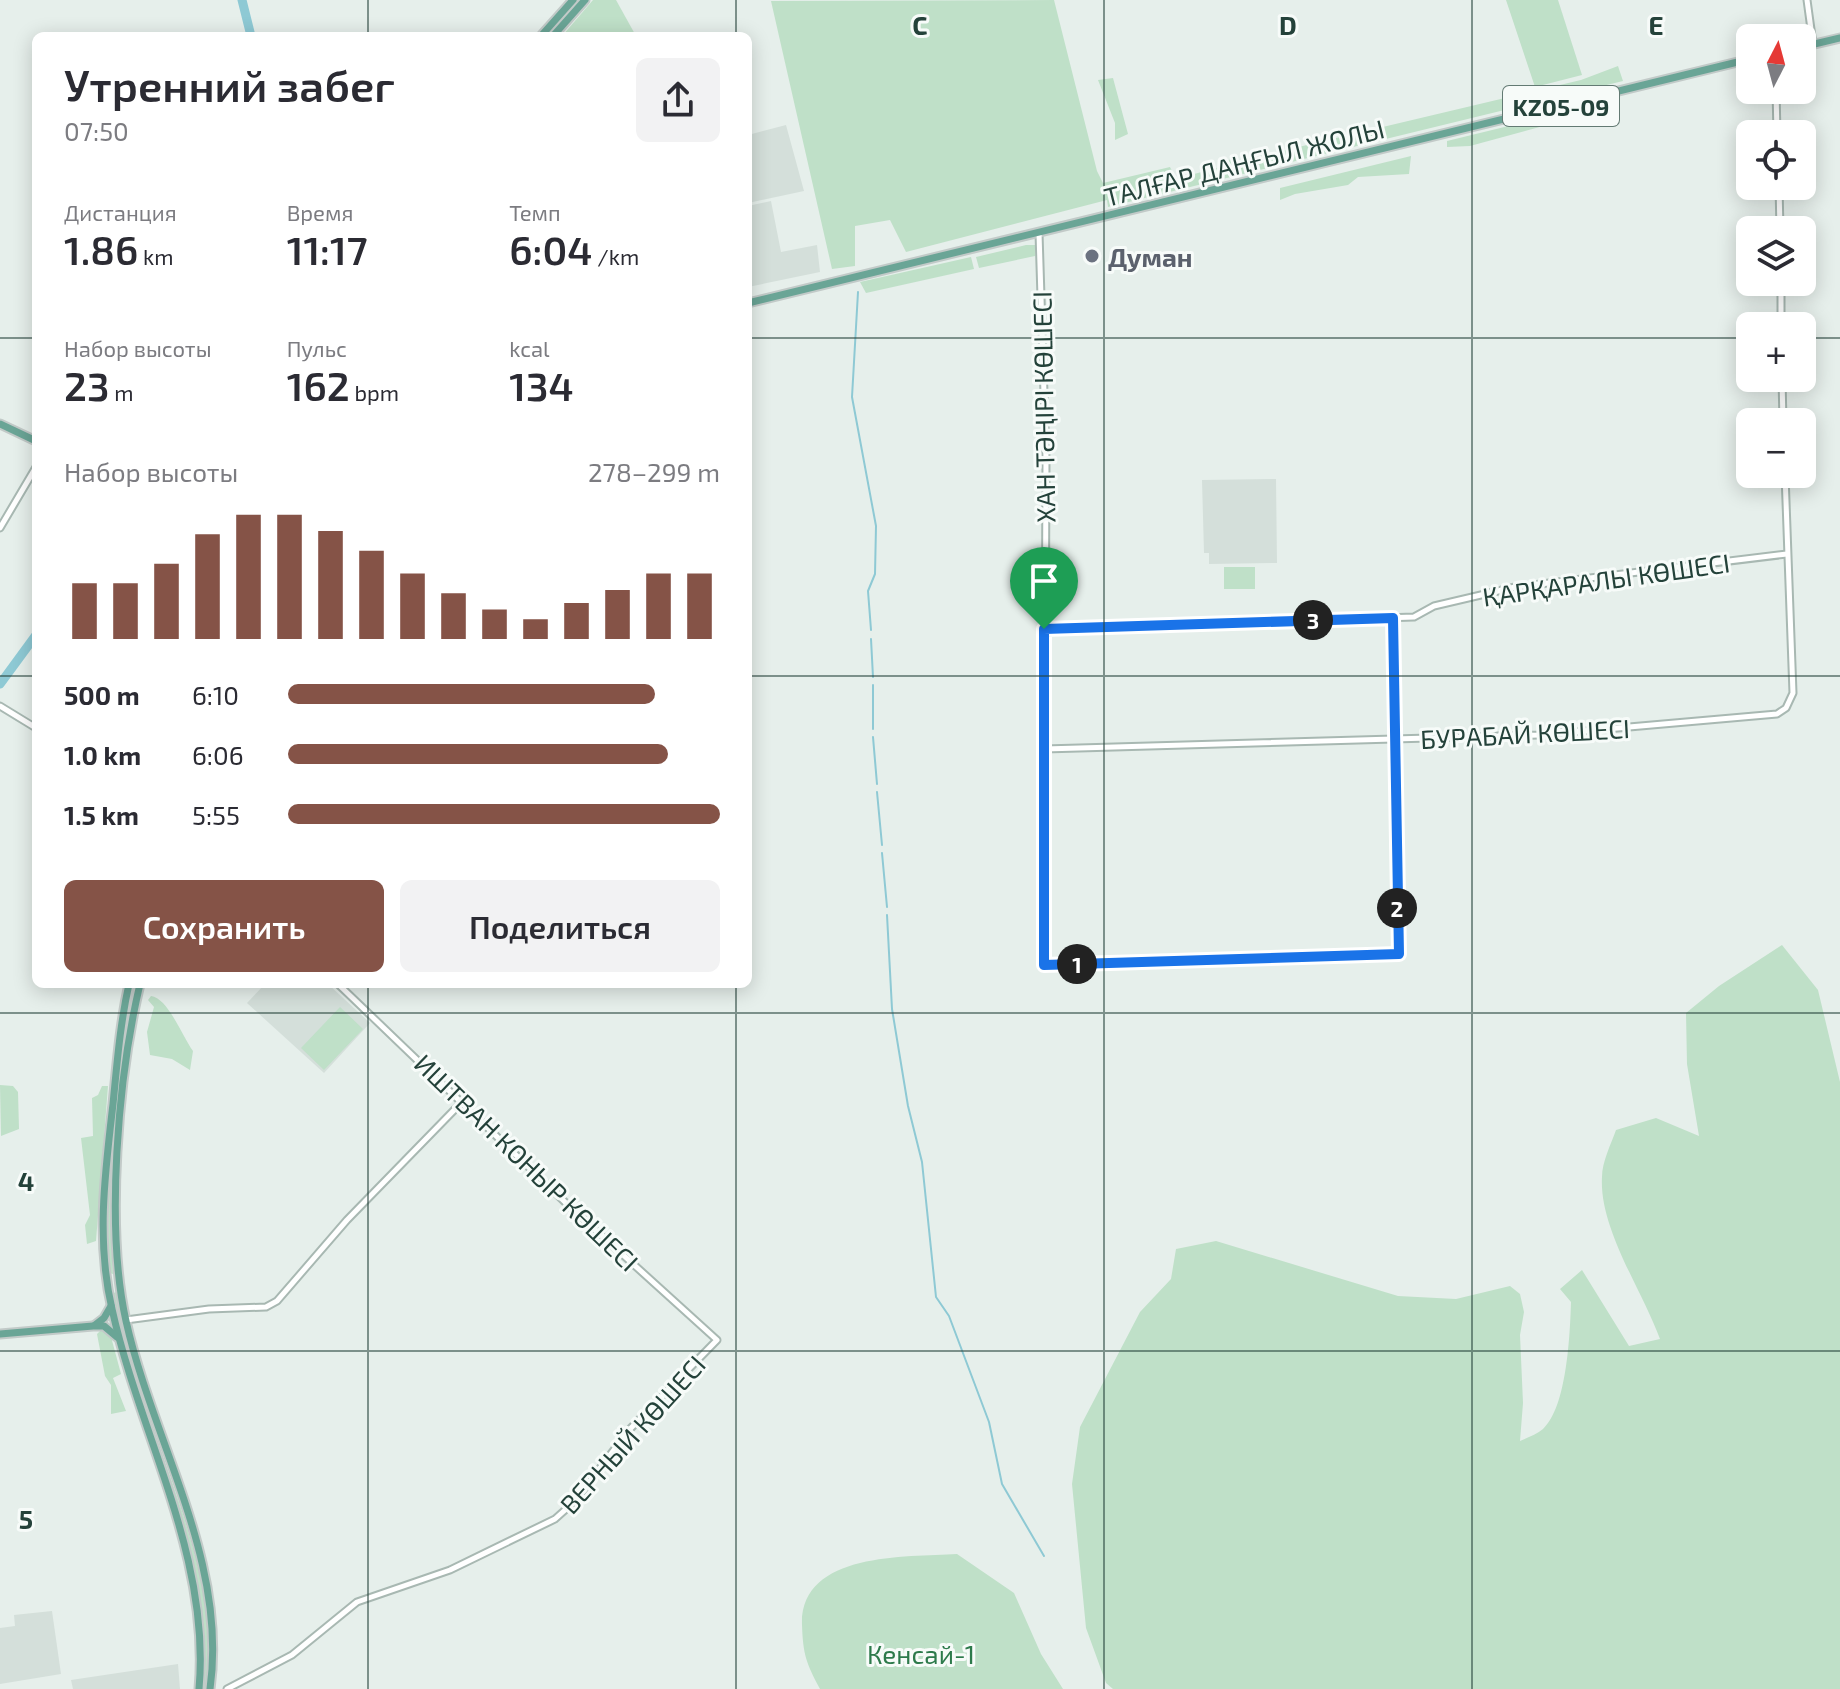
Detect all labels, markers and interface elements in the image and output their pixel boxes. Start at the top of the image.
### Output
text: C [912,9,928,40]
text: D [1279,9,1297,40]
text: E [1648,9,1664,40]
north arrow [1736,24,1816,104]
map controls [1736,24,1816,488]
text: Утренний забег [64,58,395,111]
button: share [636,58,720,142]
road number: KZ05-09 [1503,86,1619,126]
street label: ТАЛҒАР ДАҢҒЫЛ ЖОЛЫ [1101,112,1387,212]
text: 07:50 [64,115,129,146]
button: locate [1736,120,1816,200]
text: Дистанция [64,199,177,225]
text: Время [287,199,353,225]
text: Темп [509,199,561,225]
button: layers [1736,216,1816,296]
text: 1.86 [64,225,138,273]
text: 11:17 [287,225,368,273]
text: 6:04 [509,225,592,273]
place label: Думан [1108,241,1193,272]
text: km [138,243,174,269]
text: /km [592,243,639,269]
marker: Думан [1083,247,1101,265]
street label: ХАН ТӘҢІРІ КӨШЕСІ [1025,291,1061,523]
button: + [1736,312,1816,392]
text: Набор высоты [64,335,212,361]
text: Пульс [287,335,347,361]
text: kcal [509,335,550,361]
text: 23 [64,361,109,409]
text: 162 [287,361,350,409]
text: 134 [509,361,574,409]
text: m [109,379,134,405]
text: bpm [350,379,399,405]
button: − [1736,408,1816,488]
text: Набор высоты [64,456,238,487]
text: 278–299 m [588,456,720,487]
street label: ҚАРҚАРАЛЫ КӨШЕСІ [1480,546,1732,612]
pin [1010,547,1078,629]
icon: arrive [1022,559,1066,603]
pin: 3 [1293,600,1333,640]
text: 3 [1307,607,1319,633]
text: 500 m [64,679,140,710]
text: 6:10 [192,679,239,710]
street label: БУРАБАЙ КӨШЕСІ [1419,712,1631,754]
text: 1.0 km [64,739,141,770]
text: 6:06 [192,739,244,770]
text: 1.5 km [64,799,139,830]
text: 5:55 [192,799,240,830]
button: Сохранить [64,880,384,972]
button: Поделиться [400,880,720,972]
pin: 2 [1377,888,1417,928]
text: 2 [1391,895,1403,921]
pin: 1 [1057,944,1097,984]
text: 1 [1072,951,1082,977]
street label: ИШТВАН КОНЫР КӨШЕСІ [409,1047,645,1277]
text: 4 [18,1165,34,1196]
street label: ВЕРНЫЙ КӨШЕСІ [553,1349,711,1519]
text: 5 [19,1503,33,1534]
park label: Кенсай-1 [867,1638,975,1669]

